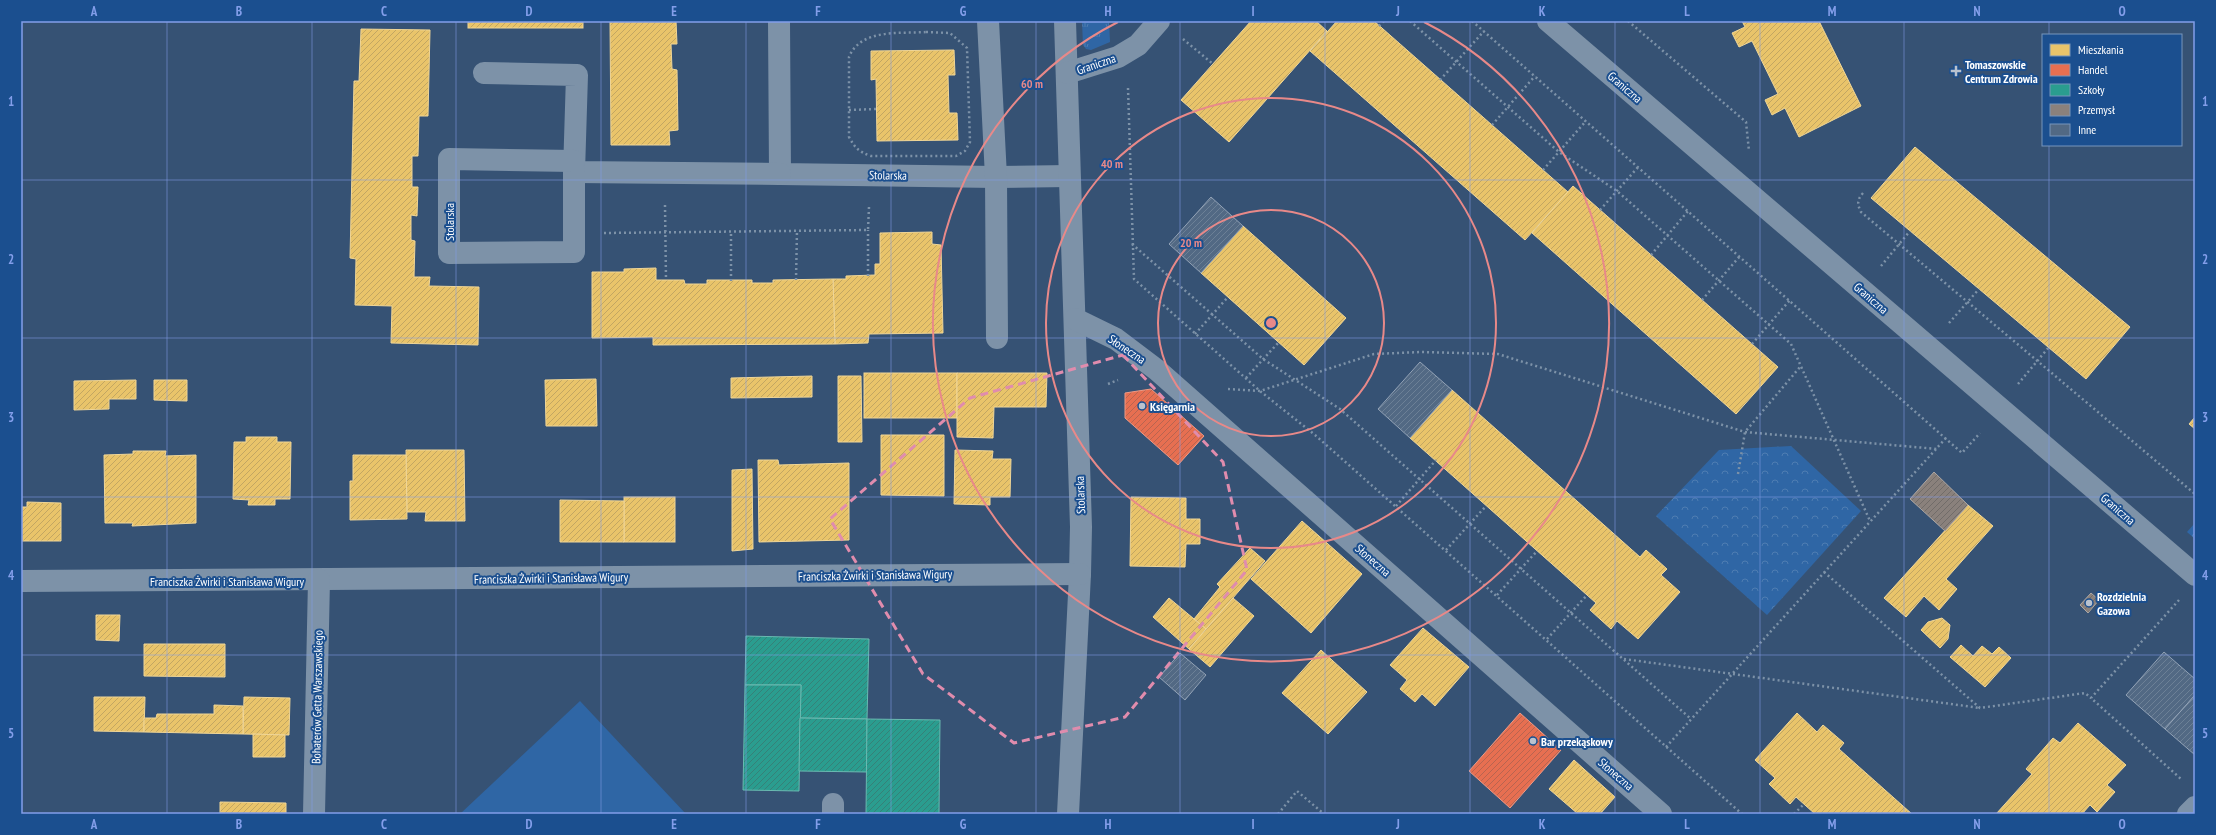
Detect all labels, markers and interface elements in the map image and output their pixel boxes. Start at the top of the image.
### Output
text: A [90,3,98,20]
text: B [236,3,242,20]
text: C [381,3,387,20]
text: D [526,3,533,20]
text: E [671,3,677,20]
text: F [815,3,821,20]
text: G [960,3,967,20]
text: H [1105,3,1112,20]
text: I [1251,3,1255,20]
text: J [1395,3,1400,20]
text: K [1539,3,1546,20]
text: L [1684,3,1690,20]
text: M [1828,3,1837,20]
text: N [1973,3,1981,20]
text: O [2118,3,2126,20]
legend [2042,34,2182,146]
text: Mieszkania [2078,42,2124,57]
street label: Graniczna [1074,50,1118,78]
place label: Tomaszowskie Centrum Zdrowia [1965,57,2038,86]
text: Handel [2078,62,2108,77]
marker: Tomaszowskie Centrum Zdrowia [1950,65,1962,77]
street label: Graniczna [1605,68,1645,106]
text: 60 m [1021,76,1043,91]
text: Szkoły [2078,82,2105,97]
text: 1 [8,93,14,110]
text: 1 [2202,93,2208,110]
text: Przemysł [2078,102,2115,117]
text: Inne [2078,122,2096,137]
text: 40 m [1101,156,1123,171]
street label: Stolarska [869,167,907,183]
street label: Stolarska [442,203,457,241]
text: 20 m [1180,235,1202,250]
text: 2 [8,251,14,268]
text: 2 [2202,251,2208,268]
street label: Graniczna [1851,279,1891,317]
centre of rings [1264,316,1278,330]
street label: Słoneczna [1105,331,1149,367]
place label: Księgarnia [1150,399,1195,414]
marker: Księgarnia [1137,401,1147,411]
text: 3 [8,409,14,426]
text: 3 [2202,409,2208,426]
street label: Stolarska [1072,476,1088,514]
street label: Graniczna [2098,490,2138,528]
street label: Słoneczna [1352,541,1394,579]
street label: Franciszka Żwirki i Stanisława Wigury [798,566,953,584]
text: 4 [8,567,15,584]
text: 4 [2202,567,2209,584]
street label: Franciszka Żwirki i Stanisława Wigury [474,569,629,587]
street label: Franciszka Żwirki i Stanisława Wigury [150,574,305,589]
place label: Rozdzielnia Gazowa [2097,589,2146,618]
marker: Rozdzielnia Gazowa [2084,598,2094,608]
street label: Bohaterów Getta Warszawskiego [308,630,326,764]
text: 5 [8,725,14,742]
text: 5 [2202,725,2208,742]
place label: Bar przekąskowy [1541,734,1613,749]
marker: Bar przekąskowy [1528,736,1538,746]
street label: Słoneczna [1595,755,1637,793]
text: A [90,816,98,833]
text: B [236,816,242,833]
text: C [381,816,387,833]
text: D [526,816,533,833]
text: E [671,816,677,833]
text: F [815,816,821,833]
text: G [960,816,967,833]
text: H [1105,816,1112,833]
text: I [1251,816,1255,833]
text: J [1395,816,1400,833]
text: K [1539,816,1546,833]
text: L [1684,816,1690,833]
text: M [1828,816,1837,833]
text: N [1973,816,1981,833]
text: O [2118,816,2126,833]

